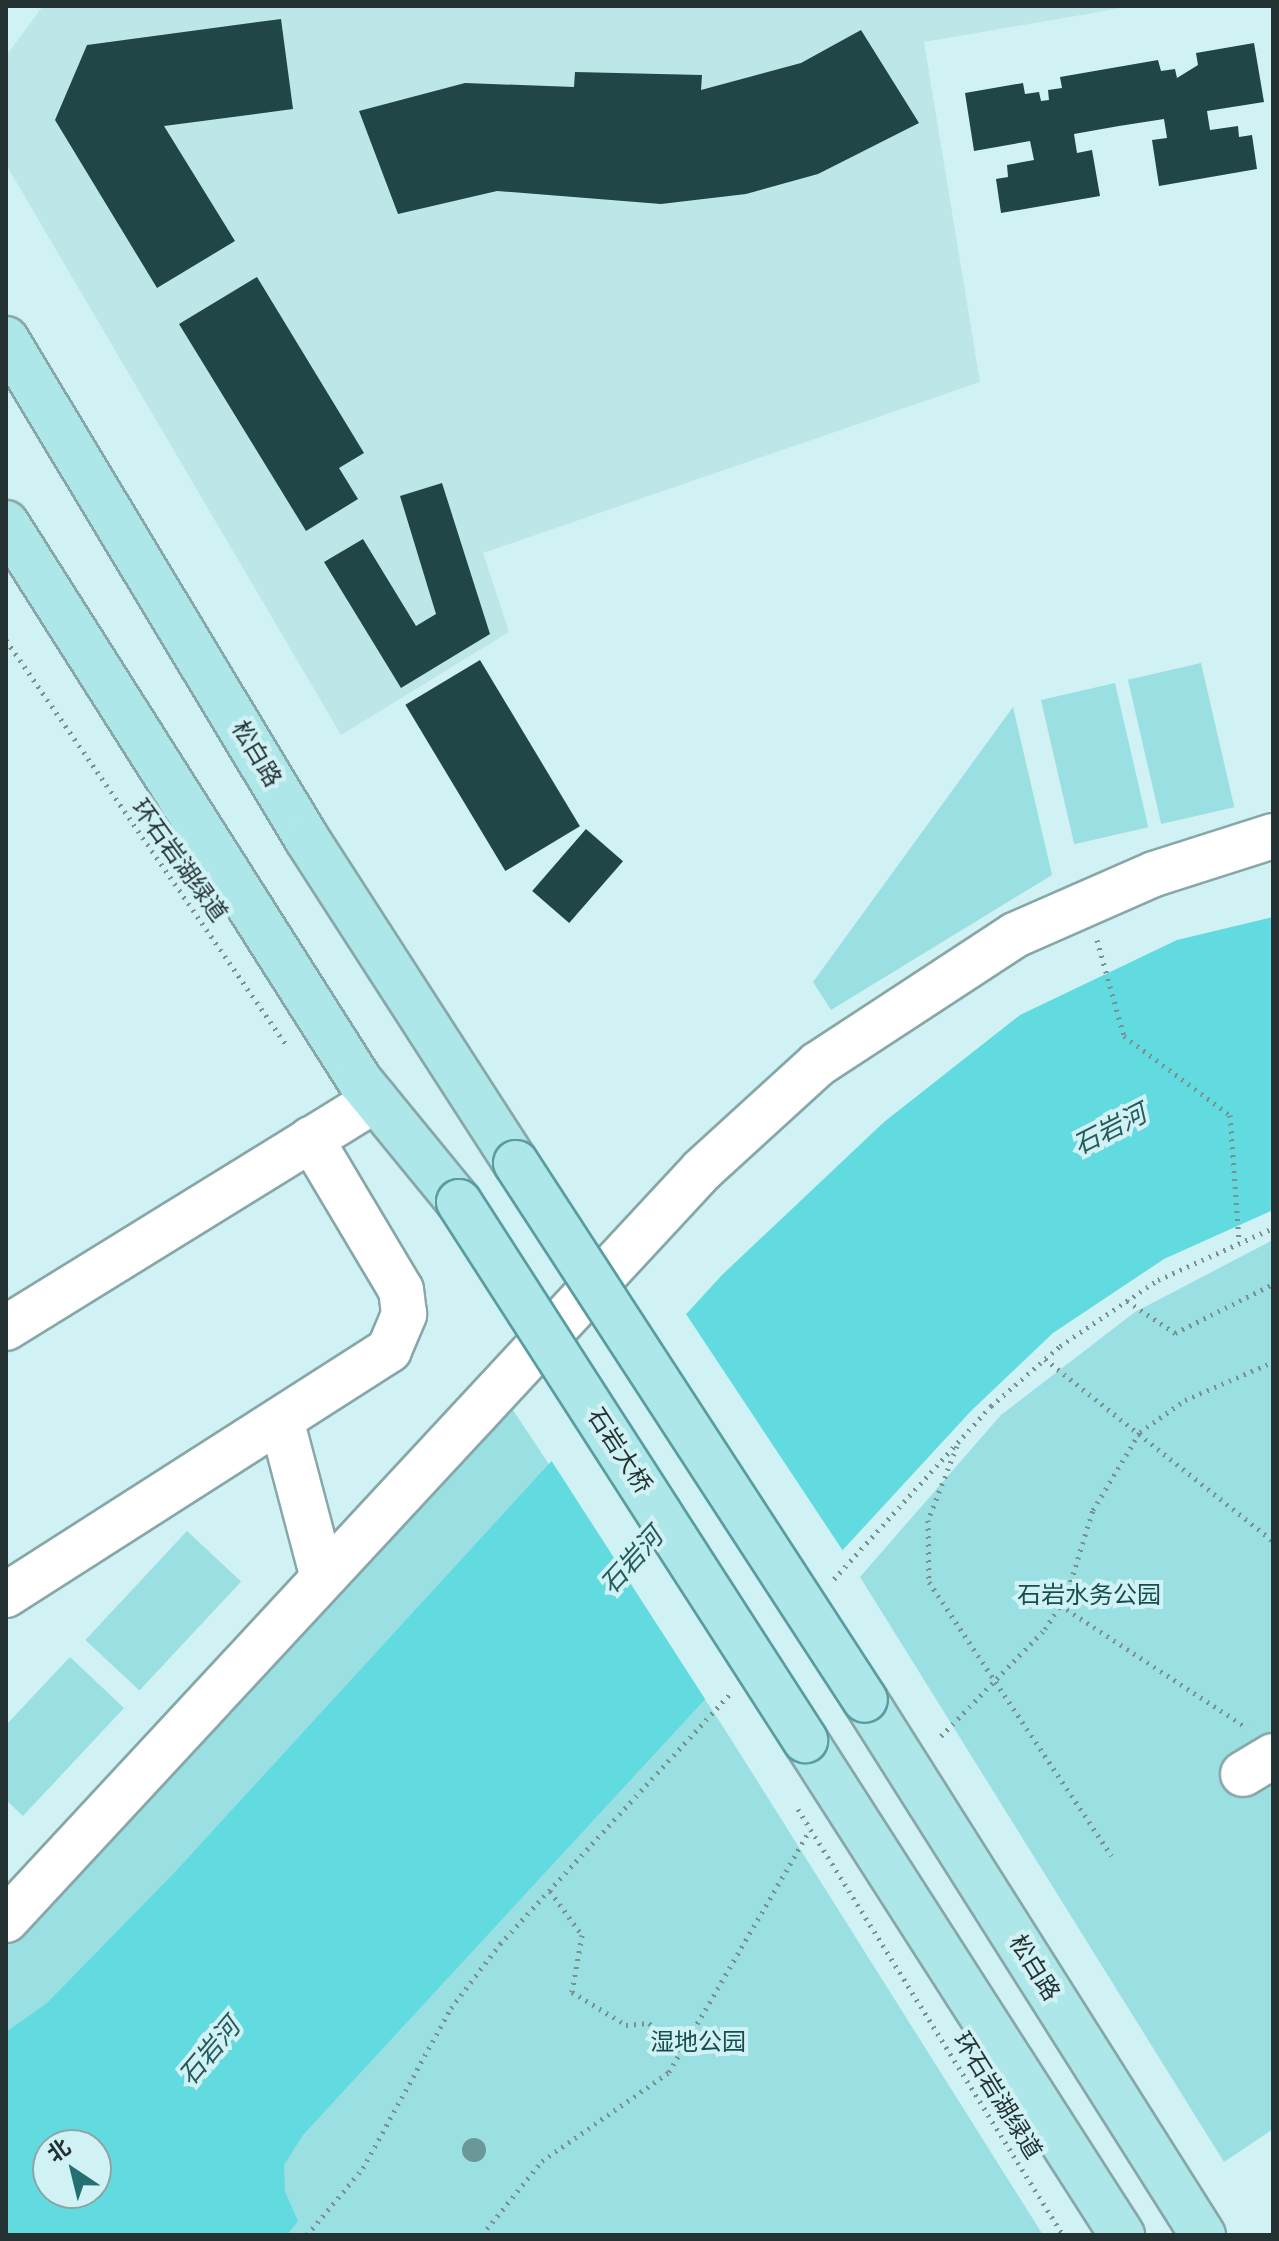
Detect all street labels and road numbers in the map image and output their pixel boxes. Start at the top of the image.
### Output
street label: 松白路 [225,716,287,792]
street label: 环石岩湖绿道 [125,794,233,928]
street label: 石岩大桥 [581,1403,657,1499]
street label: 松白路 [1003,1930,1065,2006]
street label: 环石岩湖绿道 [947,2027,1047,2165]

